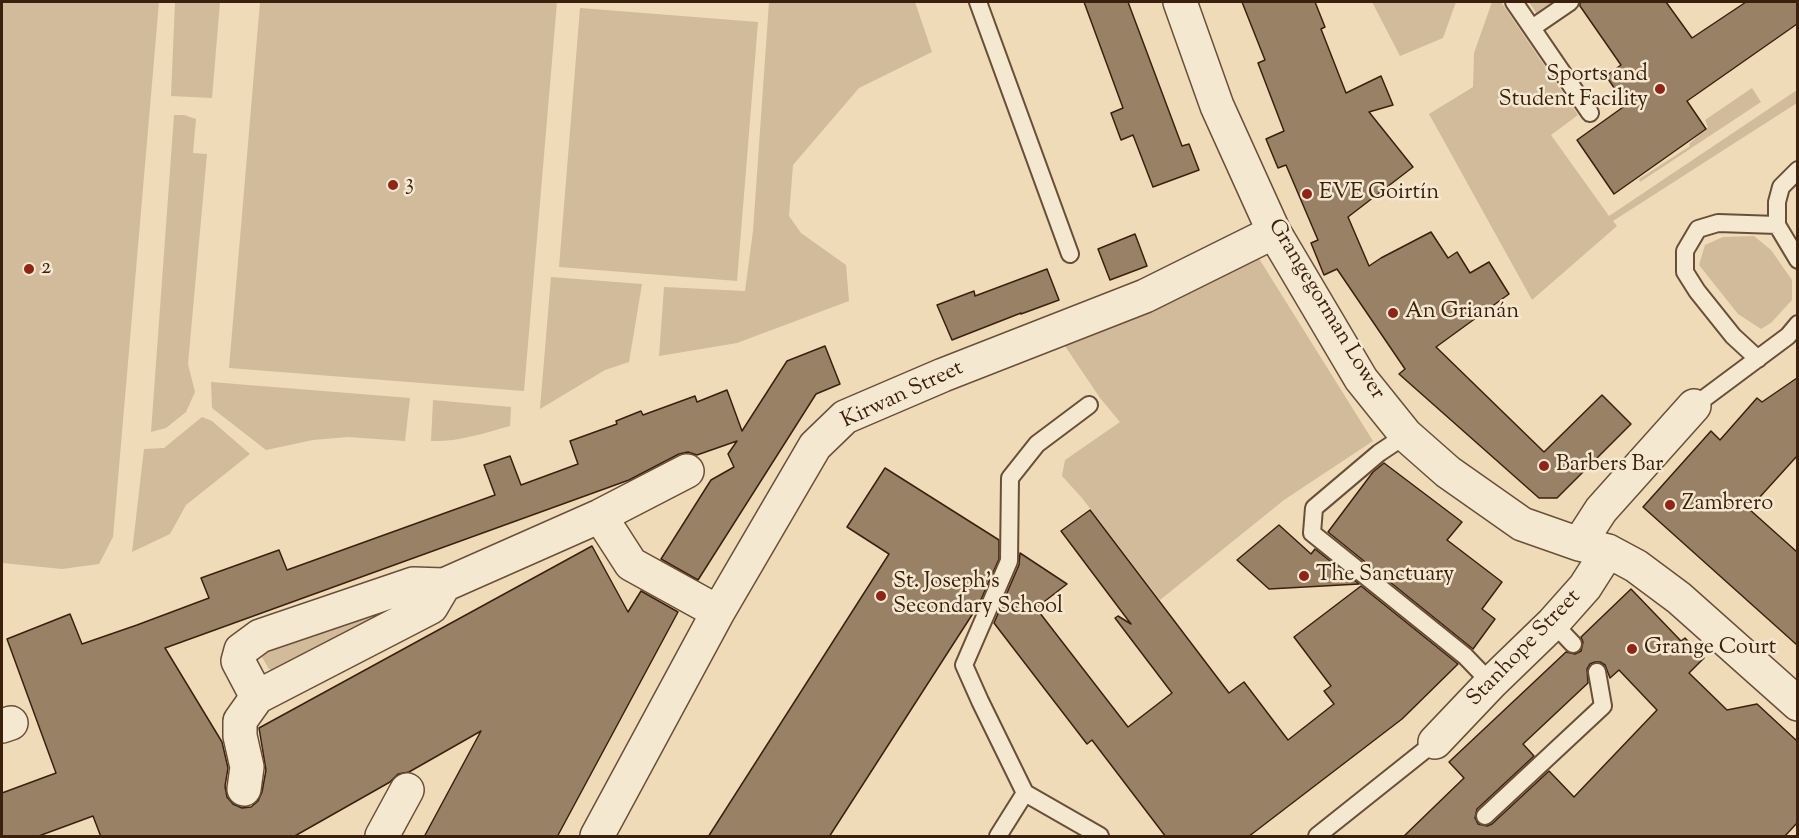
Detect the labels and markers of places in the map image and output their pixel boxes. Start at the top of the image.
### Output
place label: Sports and Student Facility [1499,63,1648,114]
marker: Sports and Student Facility [1653,82,1667,96]
place label: 3 [405,172,414,198]
marker: 3 [386,178,400,192]
place label: EVE Goirtín [1319,181,1439,207]
marker: EVE Goirtín [1300,187,1314,201]
place label: 2 [41,256,51,282]
marker: 2 [22,262,36,276]
place label: An Grianán [1405,300,1519,326]
marker: An Grianán [1386,306,1400,320]
place label: Barbers Bar [1556,453,1664,479]
marker: Barbers Bar [1537,459,1551,473]
place label: Zambrero [1682,492,1773,518]
marker: Zambrero [1663,498,1677,512]
place label: The Sanctuary [1316,563,1454,589]
marker: The Sanctuary [1297,569,1311,583]
place label: St. Joseph’s Secondary School [893,570,1063,622]
marker: St. Joseph’s Secondary School [874,589,888,603]
place label: Grange Court [1644,636,1776,662]
marker: Grange Court [1625,642,1639,656]

